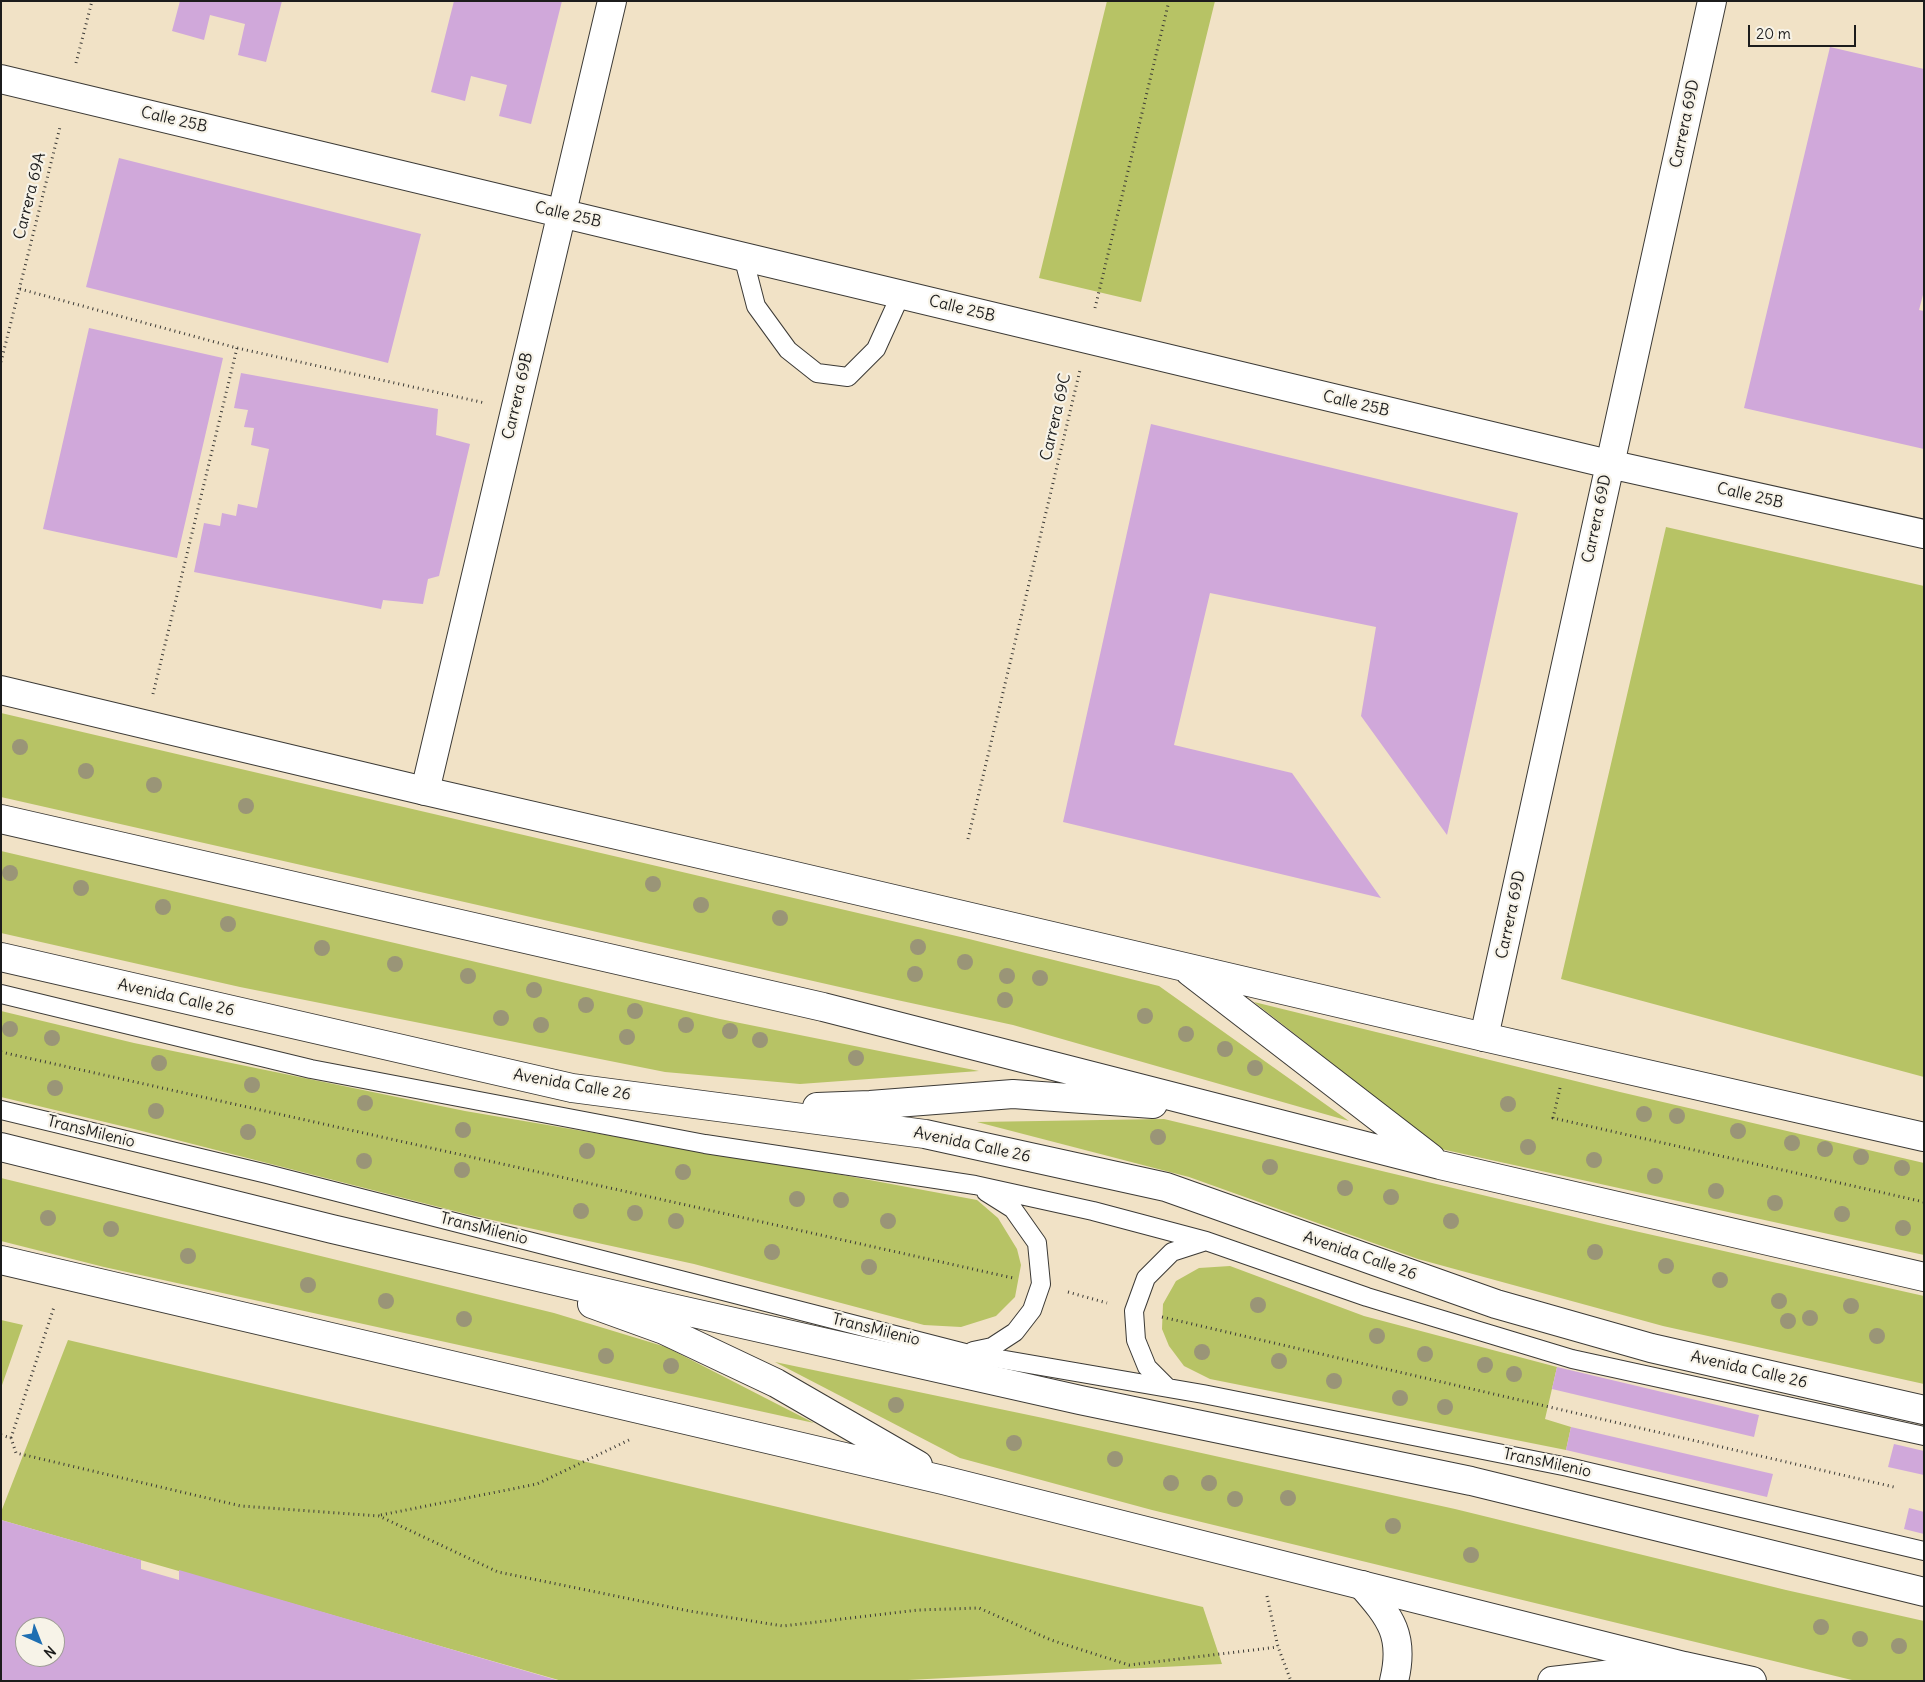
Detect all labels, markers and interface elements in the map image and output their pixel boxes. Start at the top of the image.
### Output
scale bar [1750,15,1858,47]
text: 20 m [1756,24,1791,43]
street label: Carrera 69D [1666,78,1704,170]
street label: Calle 25B [139,103,209,137]
street label: Carrera 69A [10,151,50,241]
street label: Calle 25B [533,198,603,232]
street label: Calle 25B [927,292,997,326]
street label: Carrera 69B [499,351,537,441]
street label: Carrera 69C [1037,371,1075,463]
street label: Calle 25B [1321,387,1391,421]
street label: Carrera 69D [1578,473,1616,565]
street label: Calle 25B [1715,479,1785,513]
street label: Carrera 69D [1492,869,1530,961]
street label: Avenida Calle 26 [116,975,236,1021]
street label: Avenida Calle 26 [512,1065,632,1105]
street label: TransMilenio [45,1112,137,1152]
street label: Avenida Calle 26 [912,1123,1032,1167]
street label: TransMilenio [438,1209,530,1249]
street label: Avenida Calle 26 [1301,1228,1419,1284]
street label: TransMilenio [830,1310,922,1350]
street label: Avenida Calle 26 [1689,1347,1809,1393]
street label: TransMilenio [1501,1444,1593,1482]
north arrow [15,1617,65,1667]
text: N [40,1642,59,1662]

